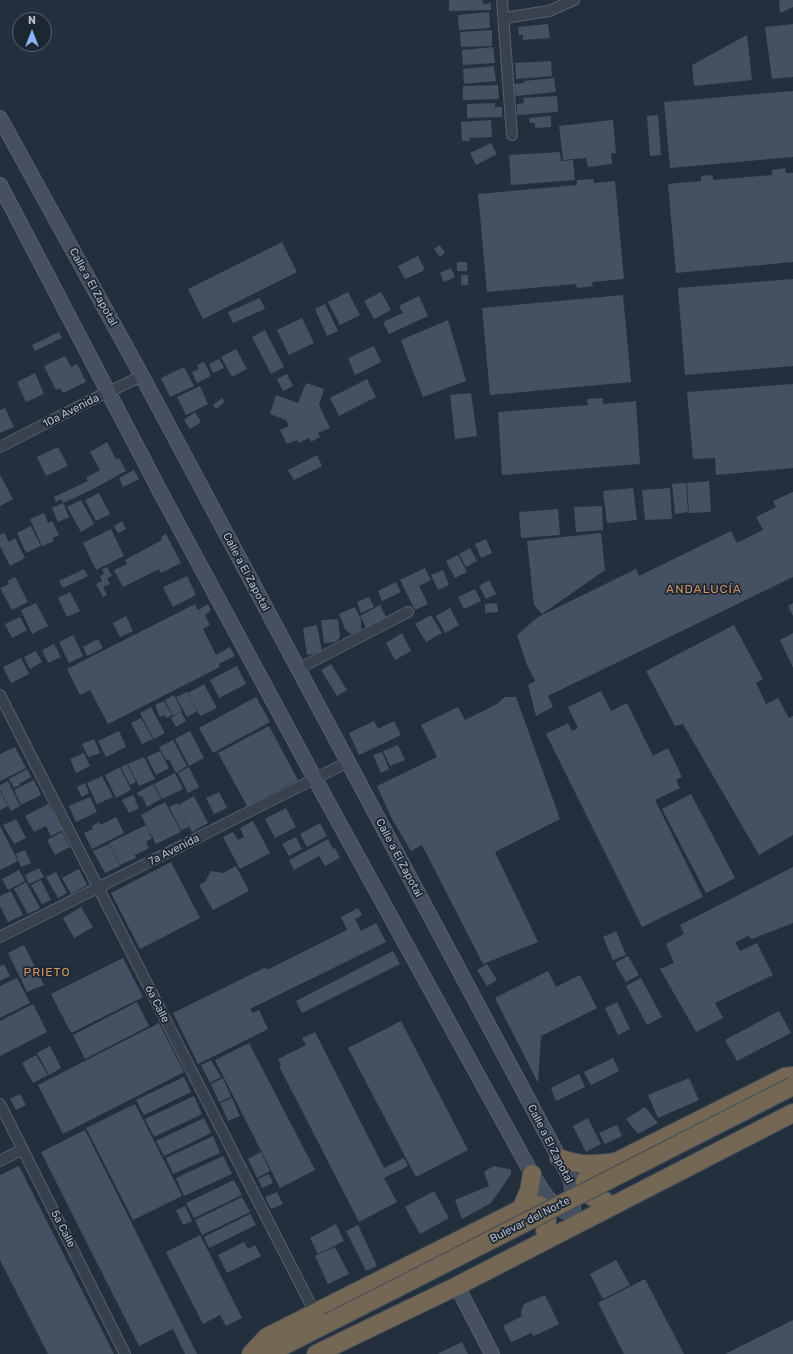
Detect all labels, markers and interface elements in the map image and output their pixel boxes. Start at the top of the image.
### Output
north arrow [12,12,52,52]
text: N [28,14,36,27]
street label: Calle a El Zapotal [66,246,120,328]
street label: 10a Avenida [41,391,101,431]
street label: Calle a El Zapotal [220,531,272,613]
district label: ANDALUCÍA [666,583,742,597]
street label: Calle a El Zapotal [373,817,425,899]
street label: 7a Avenida [146,832,202,868]
district label: PRIETO [23,966,71,980]
street label: 6a Calle [142,983,172,1025]
street label: Calle a El Zapotal [524,1102,576,1186]
street label: Bulevar del Norte [488,1194,572,1246]
street label: 5a Calle [48,1208,78,1250]

